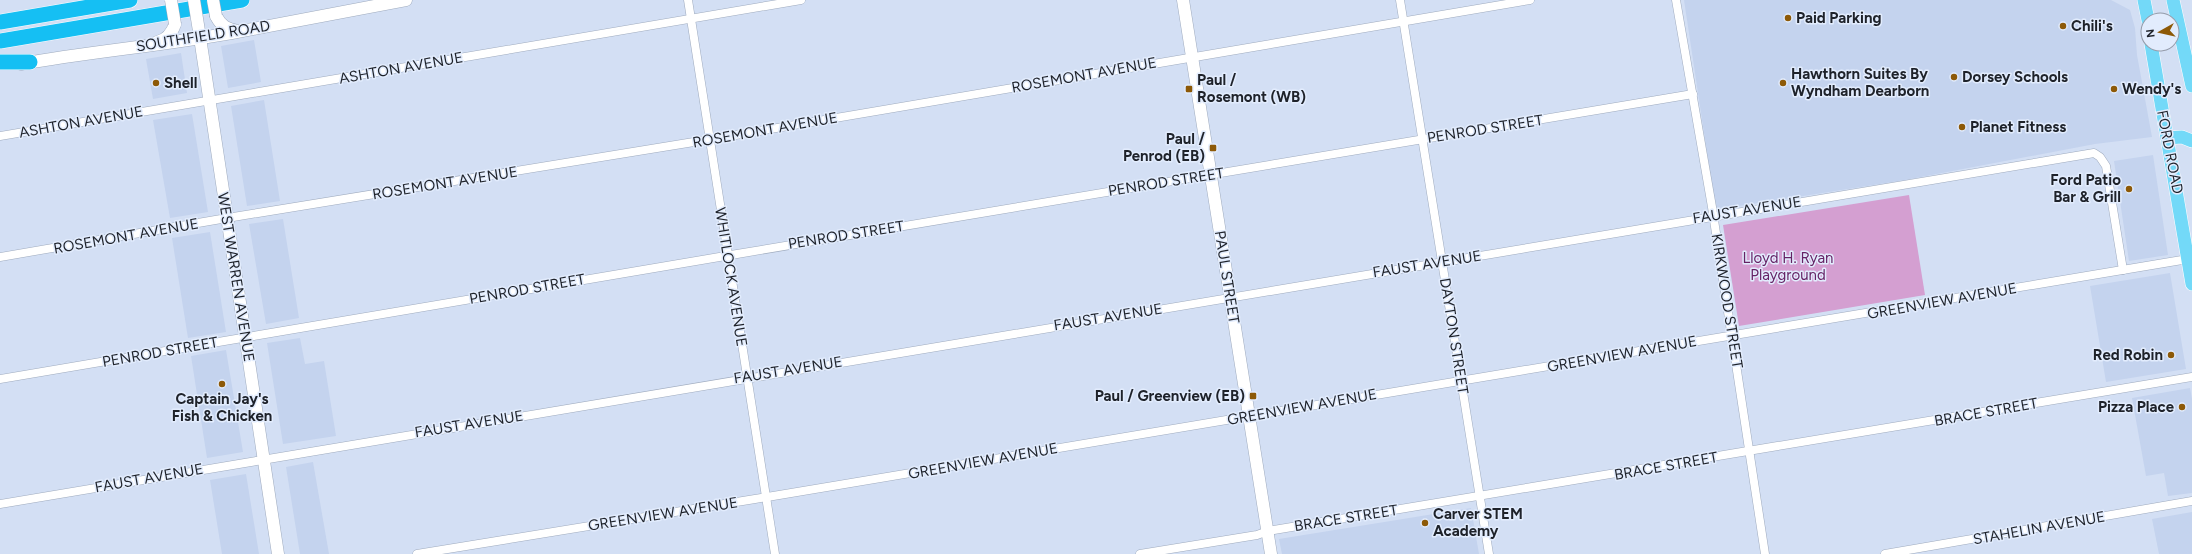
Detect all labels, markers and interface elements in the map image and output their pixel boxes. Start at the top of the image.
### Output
place label: Paid Parking [1796,9,1881,27]
north arrow [2140,12,2180,52]
marker: Paid Parking [1783,13,1793,23]
street label: SOUTHFIELD ROAD [135,17,271,55]
place label: Chili's [2071,17,2113,35]
marker: Chili's [2058,21,2068,31]
text: N [2144,28,2158,38]
street label: ASHTON AVENUE [338,48,464,88]
street label: ROSEMONT AVENUE [1010,53,1158,97]
place label: Hawthorn Suites By Wyndham Dearborn [1791,65,1929,100]
place label: Dorsey Schools [1962,68,2068,86]
place label: Paul / Rosemont (WB) [1197,71,1306,106]
marker: Dorsey Schools [1949,72,1959,82]
place label: Shell [164,74,197,92]
marker: Shell [151,78,161,88]
marker: Hawthorn Suites By Wyndham Dearborn [1778,78,1788,88]
place label: Wendy's [2122,80,2181,98]
marker: Paul / Rosemont (WB) [1184,84,1194,94]
marker: Wendy's [2109,84,2119,94]
street label: ASHTON AVENUE [18,102,144,142]
street label: ROSEMONT AVENUE [691,108,839,152]
street label: FORD ROAD [2153,109,2187,195]
street label: PENROD STREET [1426,111,1545,147]
place label: Planet Fitness [1970,118,2066,136]
marker: Planet Fitness [1957,122,1967,132]
place label: Paul / Penrod (EB) [1123,130,1206,165]
marker: Paul / Penrod (EB) [1208,143,1218,153]
street label: ROSEMONT AVENUE [371,163,519,203]
street label: PENROD STREET [1107,164,1226,200]
place label: Ford Patio Bar & Grill [2050,171,2121,206]
marker: Ford Patio Bar & Grill [2124,184,2134,194]
street label: WEST WARREN AVENUE [214,191,258,363]
street label: FAUST AVENUE [1691,193,1803,227]
street label: WHITLOCK AVENUE [711,206,751,348]
street label: ROSEMONT AVENUE [52,214,200,258]
street label: PENROD STREET [787,217,906,253]
street label: PAUL STREET [1211,229,1243,325]
street label: KIRKWOOD STREET [1707,232,1747,370]
street label: FAUST AVENUE [1371,247,1483,281]
park label: Lloyd H. Ryan Playground [1743,249,1833,284]
street label: PENROD STREET [468,270,587,308]
street label: DAYTON STREET [1436,277,1472,396]
street label: GREENVIEW AVENUE [1866,279,2018,323]
street label: FAUST AVENUE [1052,300,1164,334]
street label: GREENVIEW AVENUE [1546,332,1698,376]
street label: PENROD STREET [101,333,220,371]
place label: Red Robin [2093,346,2163,364]
marker: Red Robin [2166,350,2176,360]
street label: FAUST AVENUE [732,353,844,387]
marker: Captain Jay's Fish & Chicken [217,379,227,389]
street label: GREENVIEW AVENUE [1226,385,1378,429]
place label: Paul / Greenview (EB) [1095,387,1245,405]
place label: Captain Jay's Fish & Chicken [172,390,272,425]
marker: Paul / Greenview (EB) [1248,391,1258,401]
street label: BRACE STREET [1933,394,2040,430]
place label: Pizza Place [2098,398,2175,416]
marker: Pizza Place [2177,402,2187,412]
street label: FAUST AVENUE [413,407,525,441]
street label: GREENVIEW AVENUE [907,439,1059,483]
street label: BRACE STREET [1613,448,1720,484]
street label: FAUST AVENUE [93,460,205,496]
street label: GREENVIEW AVENUE [587,493,739,535]
street label: BRACE STREET [1293,501,1400,535]
place label: Carver STEM Academy [1433,505,1523,540]
street label: STAHELIN AVENUE [1972,508,2106,548]
marker: Carver STEM Academy [1420,518,1430,528]

